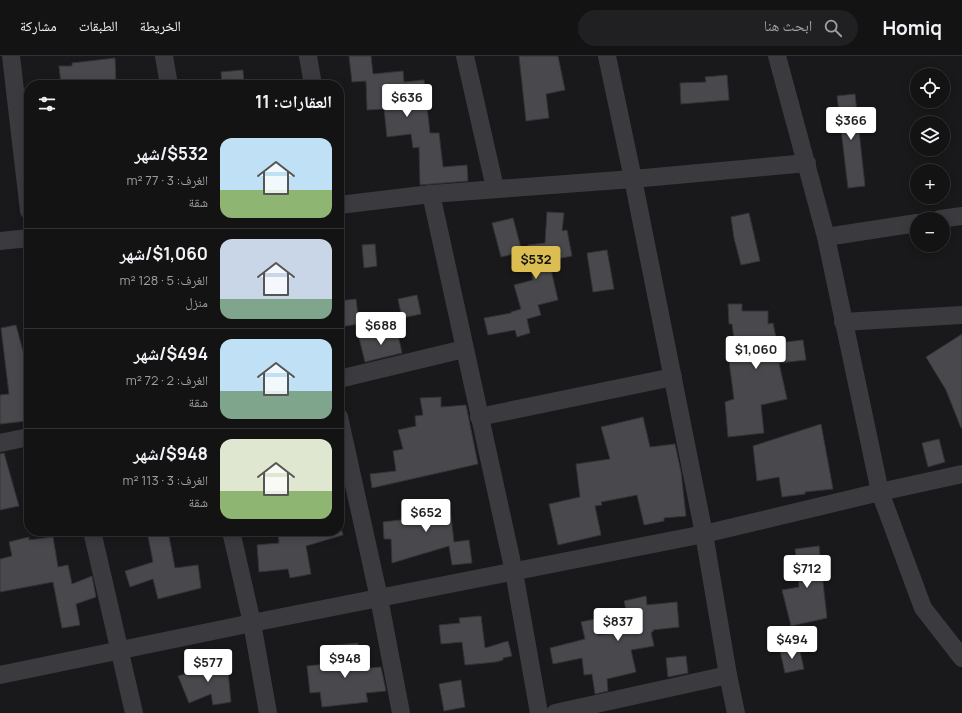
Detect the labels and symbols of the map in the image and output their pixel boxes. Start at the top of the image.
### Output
pin: $636 [383,84,431,118]
pin: $366 [827,107,875,141]
pin: $532 [512,246,560,280]
pin: $688 [357,312,405,346]
pin: $1,060 [723,336,789,370]
pin: $652 [402,499,450,533]
pin: $712 [783,555,831,589]
pin: $837 [594,608,642,642]
pin: $494 [768,626,816,660]
pin: $948 [321,645,369,679]
pin: $577 [184,649,232,683]

